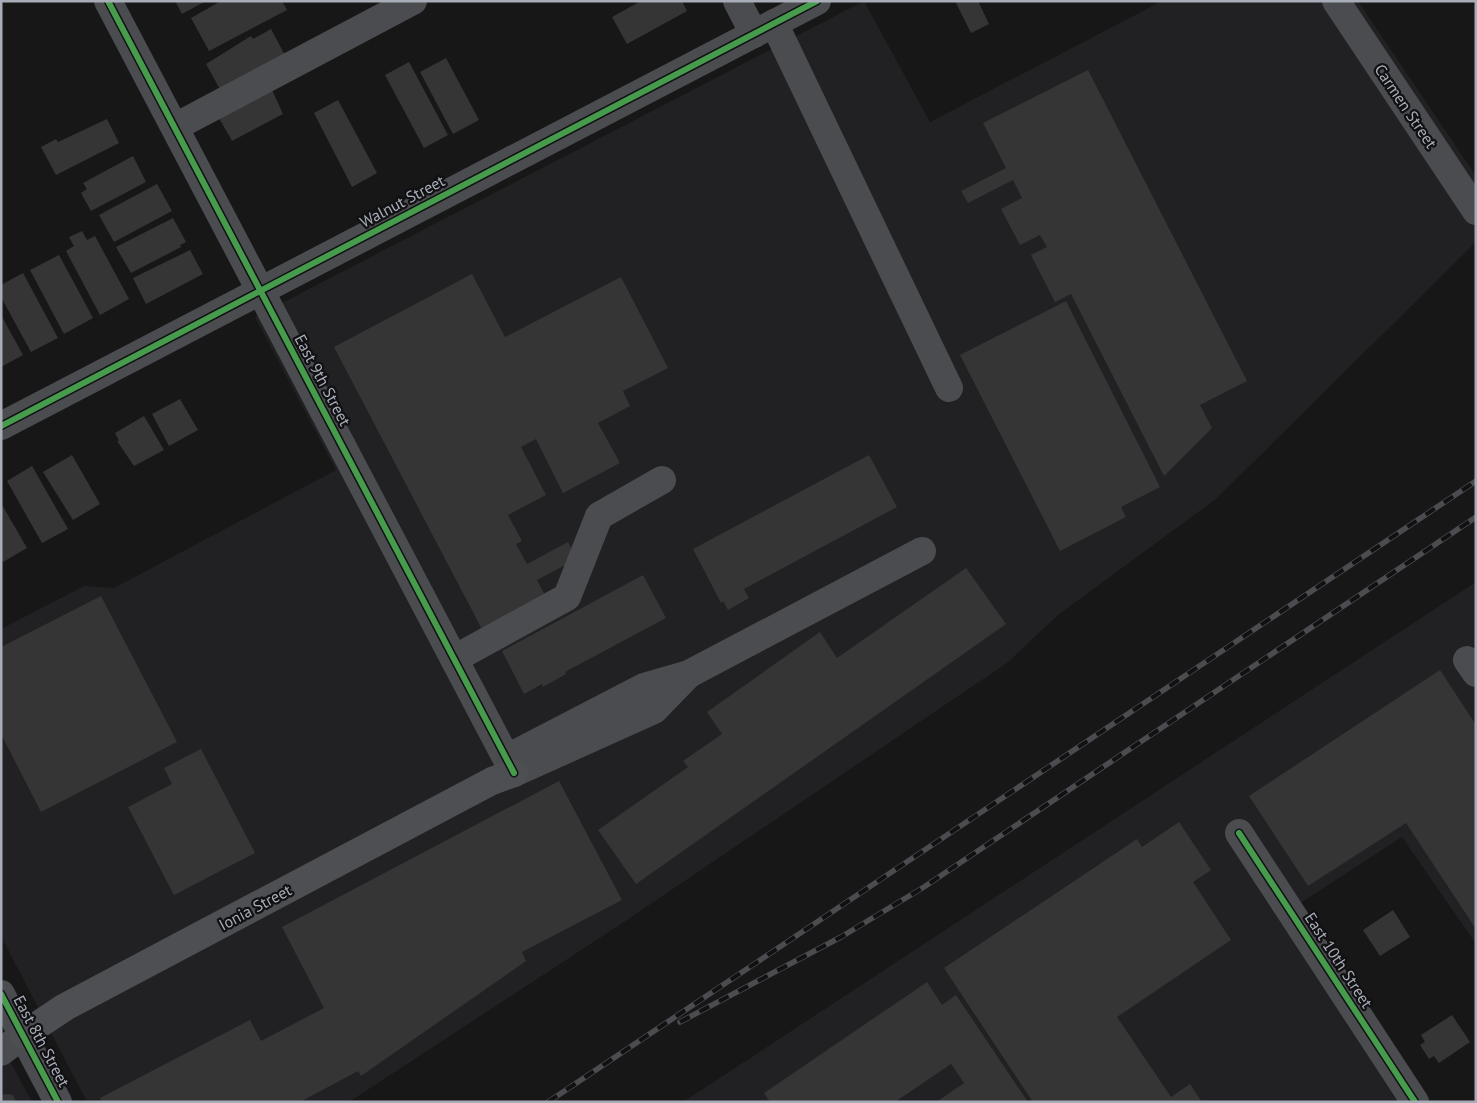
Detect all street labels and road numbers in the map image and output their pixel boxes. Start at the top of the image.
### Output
street label: Carmen Street [1371,60,1442,152]
street label: Walnut Street [356,170,448,232]
street label: East 9th Street [290,331,356,430]
street label: Ionia Street [215,879,295,934]
street label: East 10th Street [1301,909,1378,1012]
street label: East 8th Street [9,992,75,1091]

